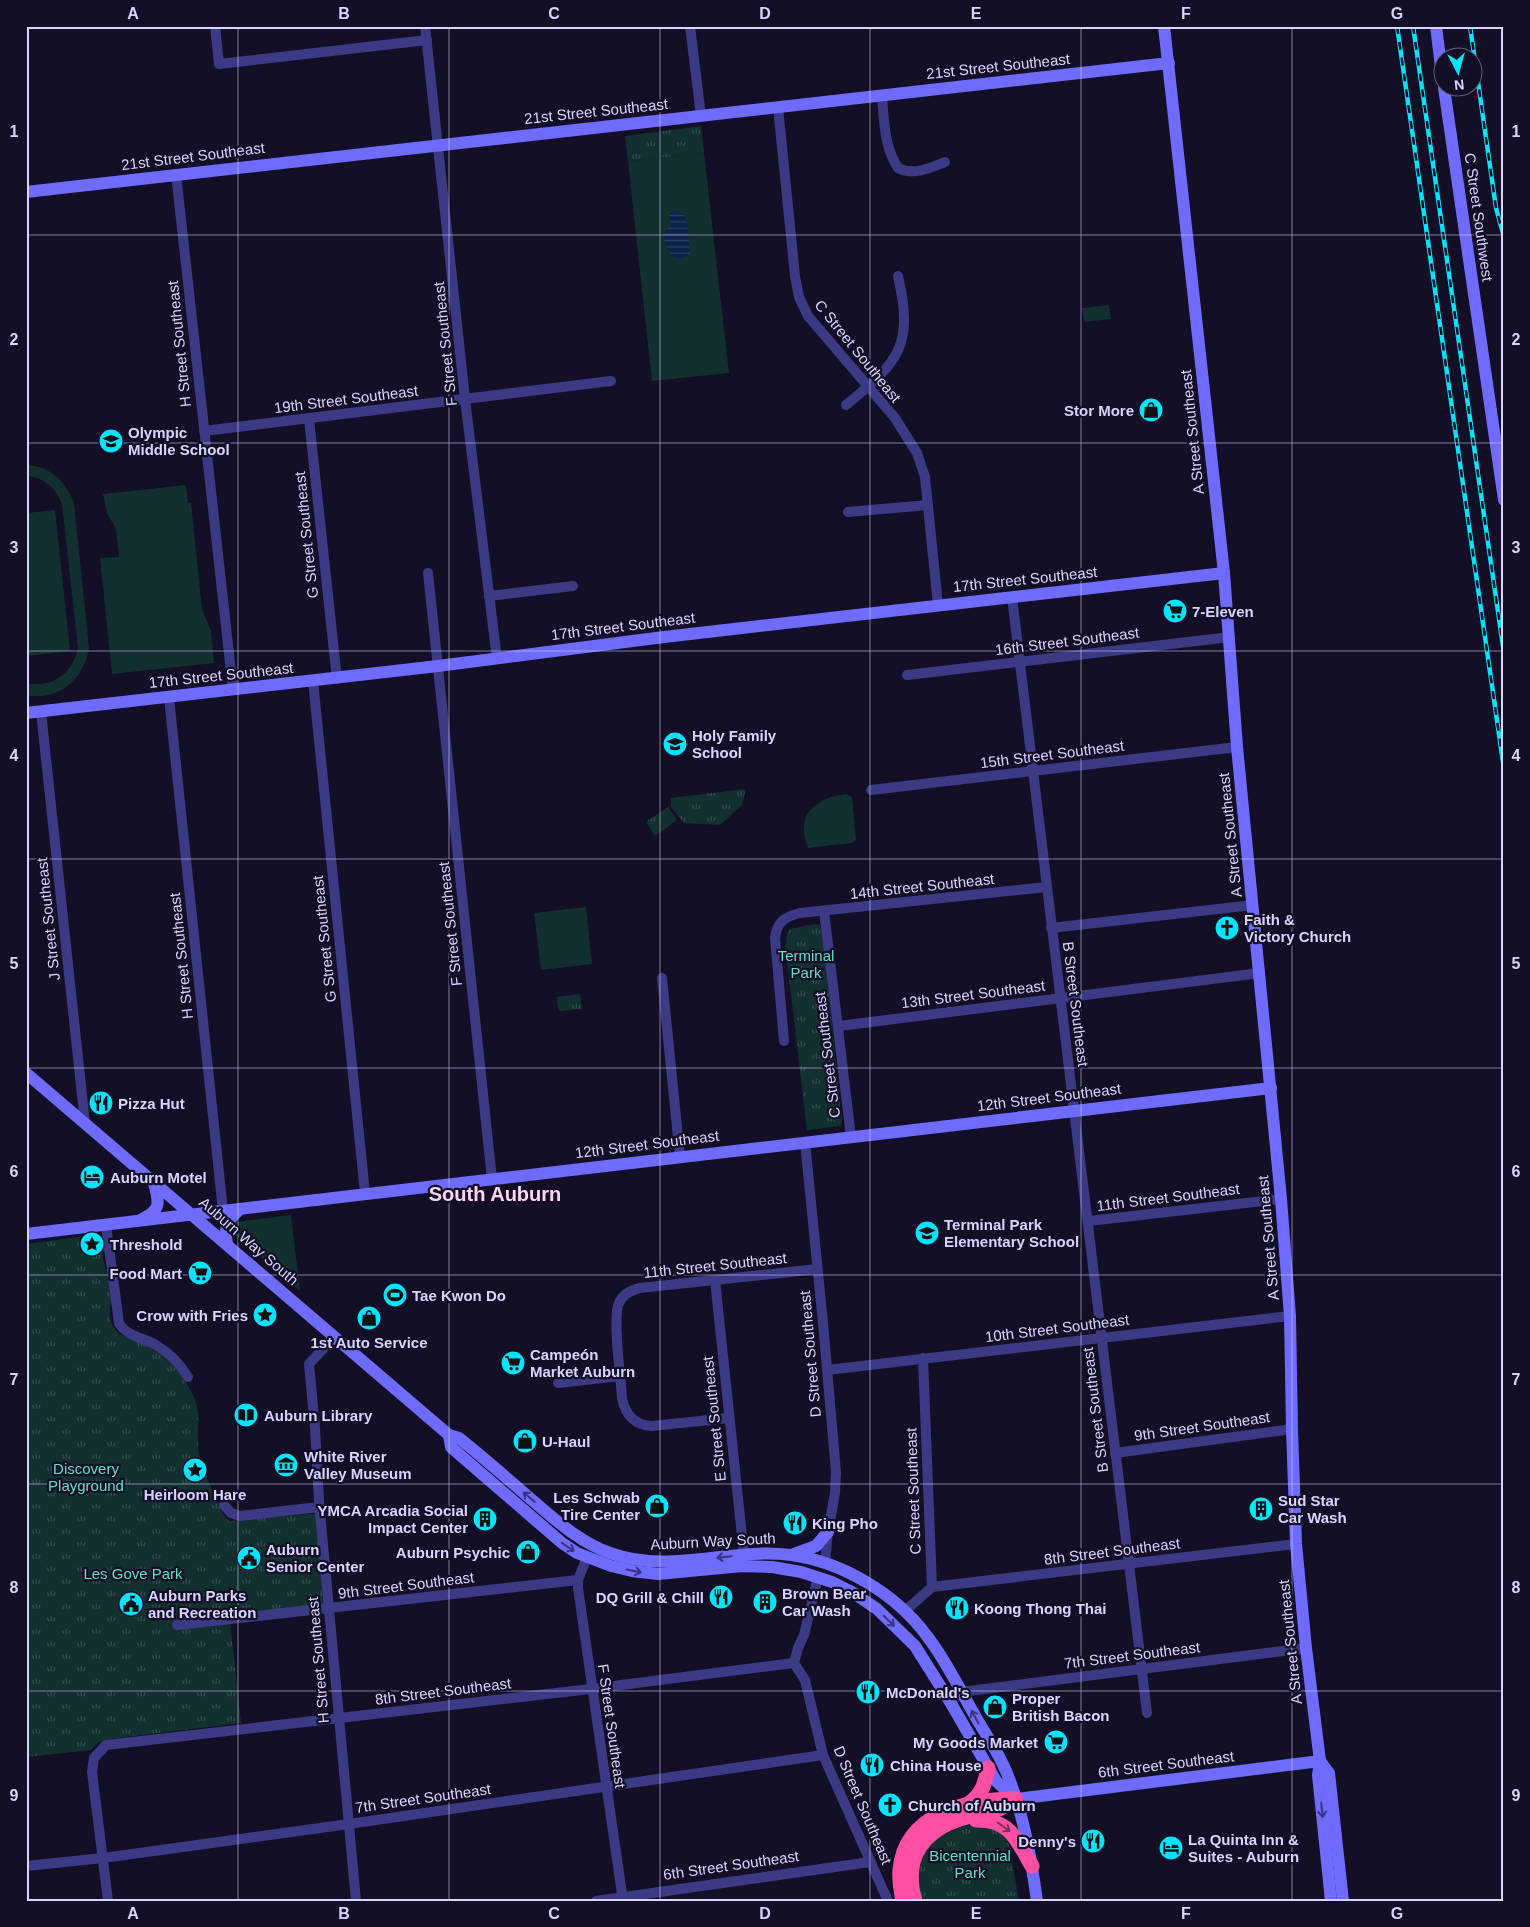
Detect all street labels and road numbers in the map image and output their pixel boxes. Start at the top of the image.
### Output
street label: 21st Street Southeast [925,50,1071,82]
street label: 21st Street Southeast [523,95,669,127]
street label: 21st Street Southeast [120,139,266,173]
street label: C Street Southwest [1462,152,1497,283]
street label: H Street Southeast [164,279,194,408]
street label: F Street Southeast [430,280,460,407]
street label: C Street Southeast [812,296,905,406]
street label: A Street Southeast [1177,368,1207,495]
street label: 19th Street Southeast [273,382,420,416]
street label: G Street Southeast [291,470,321,599]
street label: 17th Street Southeast [952,563,1099,595]
street label: 17th Street Southeast [550,609,697,643]
street label: 16th Street Southeast [994,624,1141,658]
street label: 17th Street Southeast [148,659,295,691]
street label: 15th Street Southeast [979,737,1126,771]
street label: A Street Southeast [1215,771,1245,898]
street label: J Street Southeast [33,856,63,981]
street label: F Street Southeast [435,860,465,987]
street label: 14th Street Southeast [849,870,996,902]
street label: G Street Southeast [309,874,339,1003]
street label: H Street Southeast [166,891,196,1020]
street label: B Street Southeast [1060,940,1092,1068]
street label: 13th Street Southeast [900,977,1047,1011]
street label: C Street Southeast [811,990,843,1119]
street label: 12th Street Southeast [976,1080,1123,1114]
street label: 12th Street Southeast [574,1127,721,1161]
street label: A Street Southeast [1254,1174,1282,1301]
street label: 11th Street Southeast [1096,1180,1241,1214]
street label: Auburn Way South [196,1193,302,1289]
street label: 11th Street Southeast [643,1249,788,1281]
street label: D Street Southeast [796,1289,824,1418]
street label: 10th Street Southeast [984,1311,1131,1345]
street label: B Street Southeast [1079,1346,1111,1474]
street label: E Street Southeast [699,1355,729,1483]
street label: 9th Street Southeast [1133,1408,1272,1444]
street label: C Street Southeast [902,1427,924,1555]
street label: Auburn Way South [650,1529,776,1553]
street label: 8th Street Southeast [1043,1534,1182,1568]
street label: 9th Street Southeast [337,1568,476,1602]
street label: A Street Southeast [1275,1578,1305,1705]
street label: H Street Southeast [304,1595,332,1724]
street label: 7th Street Southeast [1063,1638,1202,1672]
street label: F Street Southeast [595,1663,629,1790]
street label: 8th Street Southeast [374,1674,513,1708]
street label: D Street Southeast [830,1743,896,1867]
street label: 6th Street Southeast [1097,1747,1236,1781]
street label: 7th Street Southeast [354,1780,493,1816]
street label: 6th Street Southeast [662,1847,801,1883]

